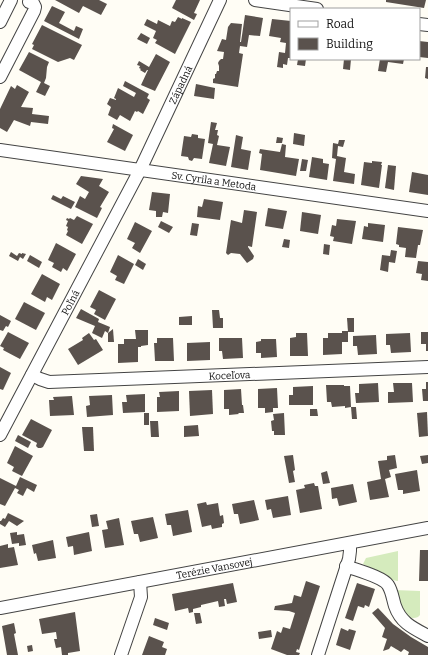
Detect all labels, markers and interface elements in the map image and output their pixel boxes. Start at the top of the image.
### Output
legend [290,8,420,60]
text: Road [326,17,354,31]
text: Building [326,37,373,51]
street label: Západná [167,64,195,106]
street label: Sv. Cyrila a Metoda [170,169,257,194]
street label: Poľná [59,288,83,317]
street label: Koceľova [208,369,251,383]
street label: Terézie Vansovej [175,556,254,582]

